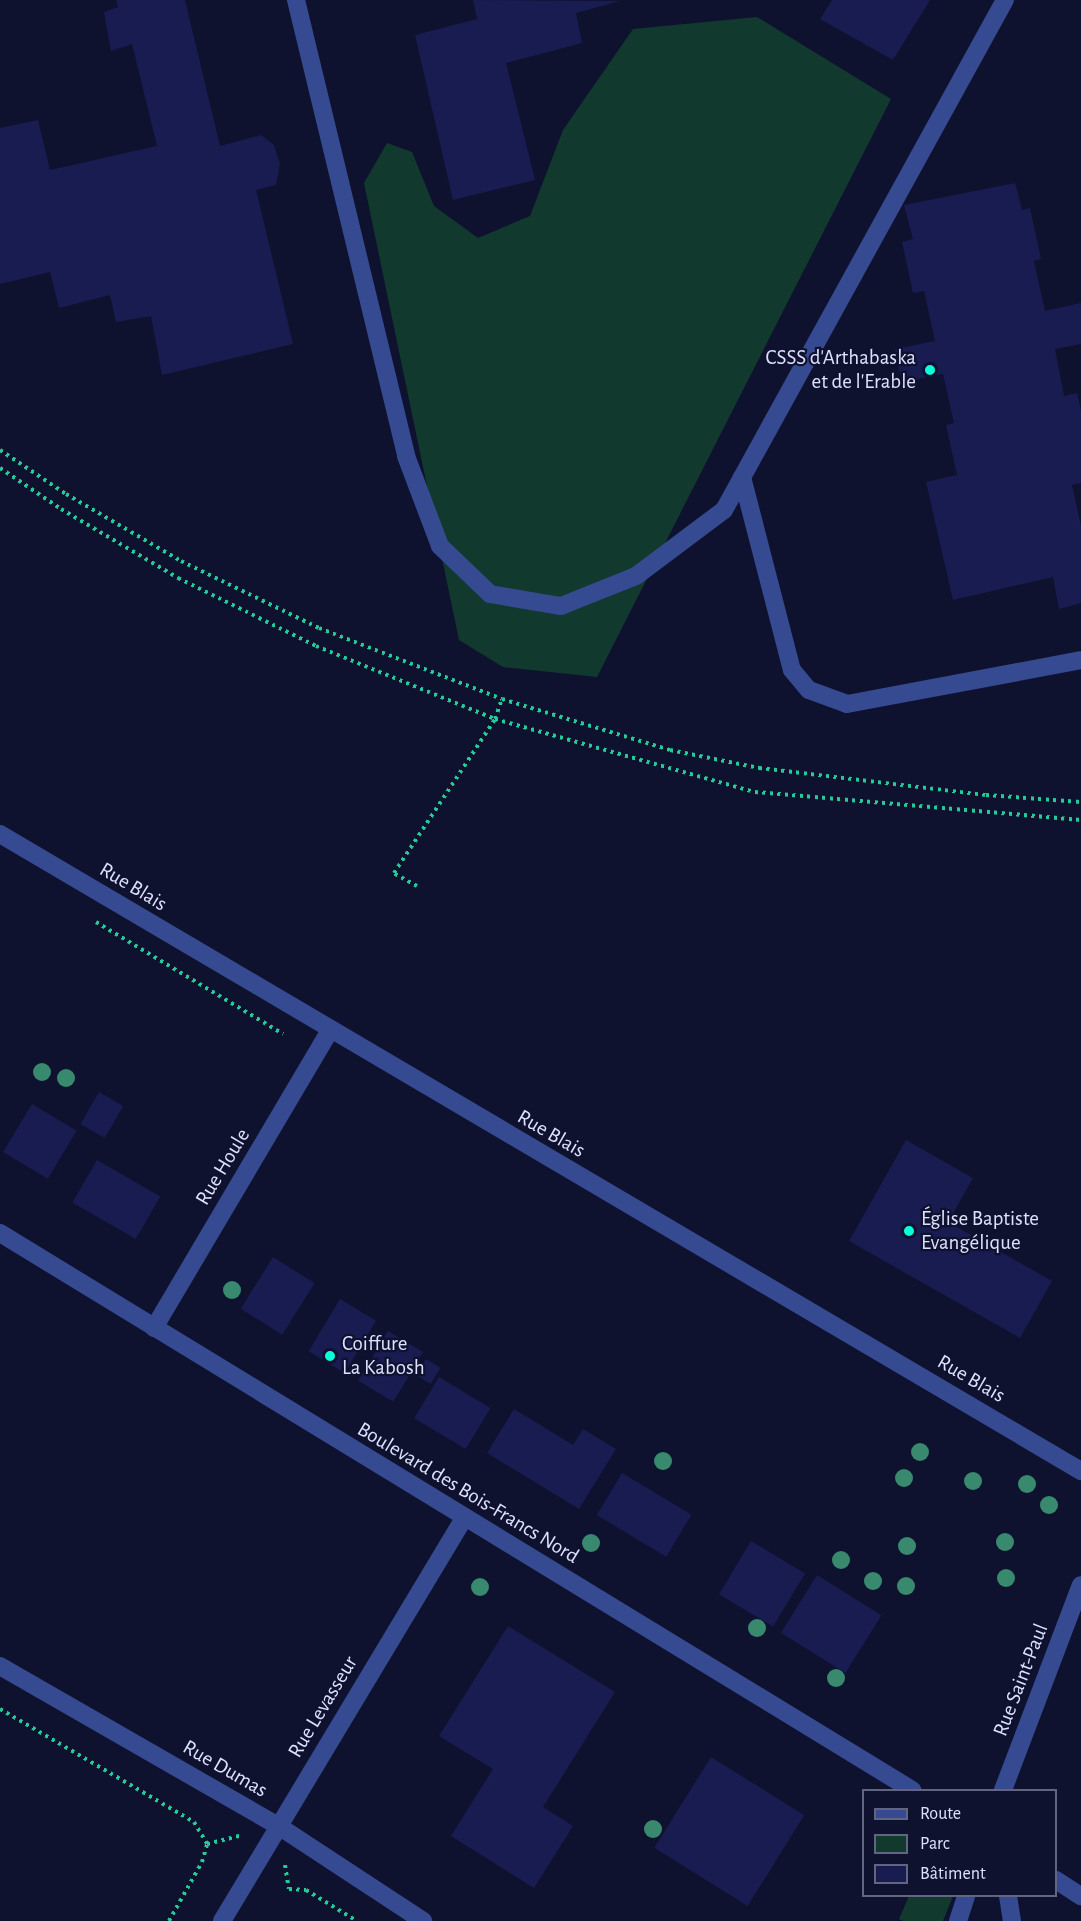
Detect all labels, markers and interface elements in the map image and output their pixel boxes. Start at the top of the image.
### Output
place label: CSSS d'Arthabaska et de l'Erable [766,345,916,395]
marker: CSSS d'Arthabaska et de l'Erable [921,361,939,379]
street label: Rue Blais [95,857,171,917]
street label: Rue Blais [513,1105,589,1163]
street label: Rue Houle [190,1124,256,1210]
place label: Église Baptiste Evangélique [921,1206,1039,1256]
marker: Église Baptiste Evangélique [902,1224,916,1238]
place label: Coiffure La Kabosh [342,1331,425,1381]
marker: Coiffure La Kabosh [323,1349,337,1363]
street label: Rue Blais [933,1350,1009,1408]
street label: Boulevard des Bois-Francs Nord [353,1417,583,1569]
street label: Rue Saint-Paul [988,1620,1054,1740]
street label: Rue Levasseur [283,1652,363,1762]
street label: Rue Dumas [178,1735,272,1803]
legend [862,1789,1057,1897]
text: Route [920,1805,961,1823]
text: Parc [920,1835,950,1853]
text: Bâtiment [920,1865,986,1883]

